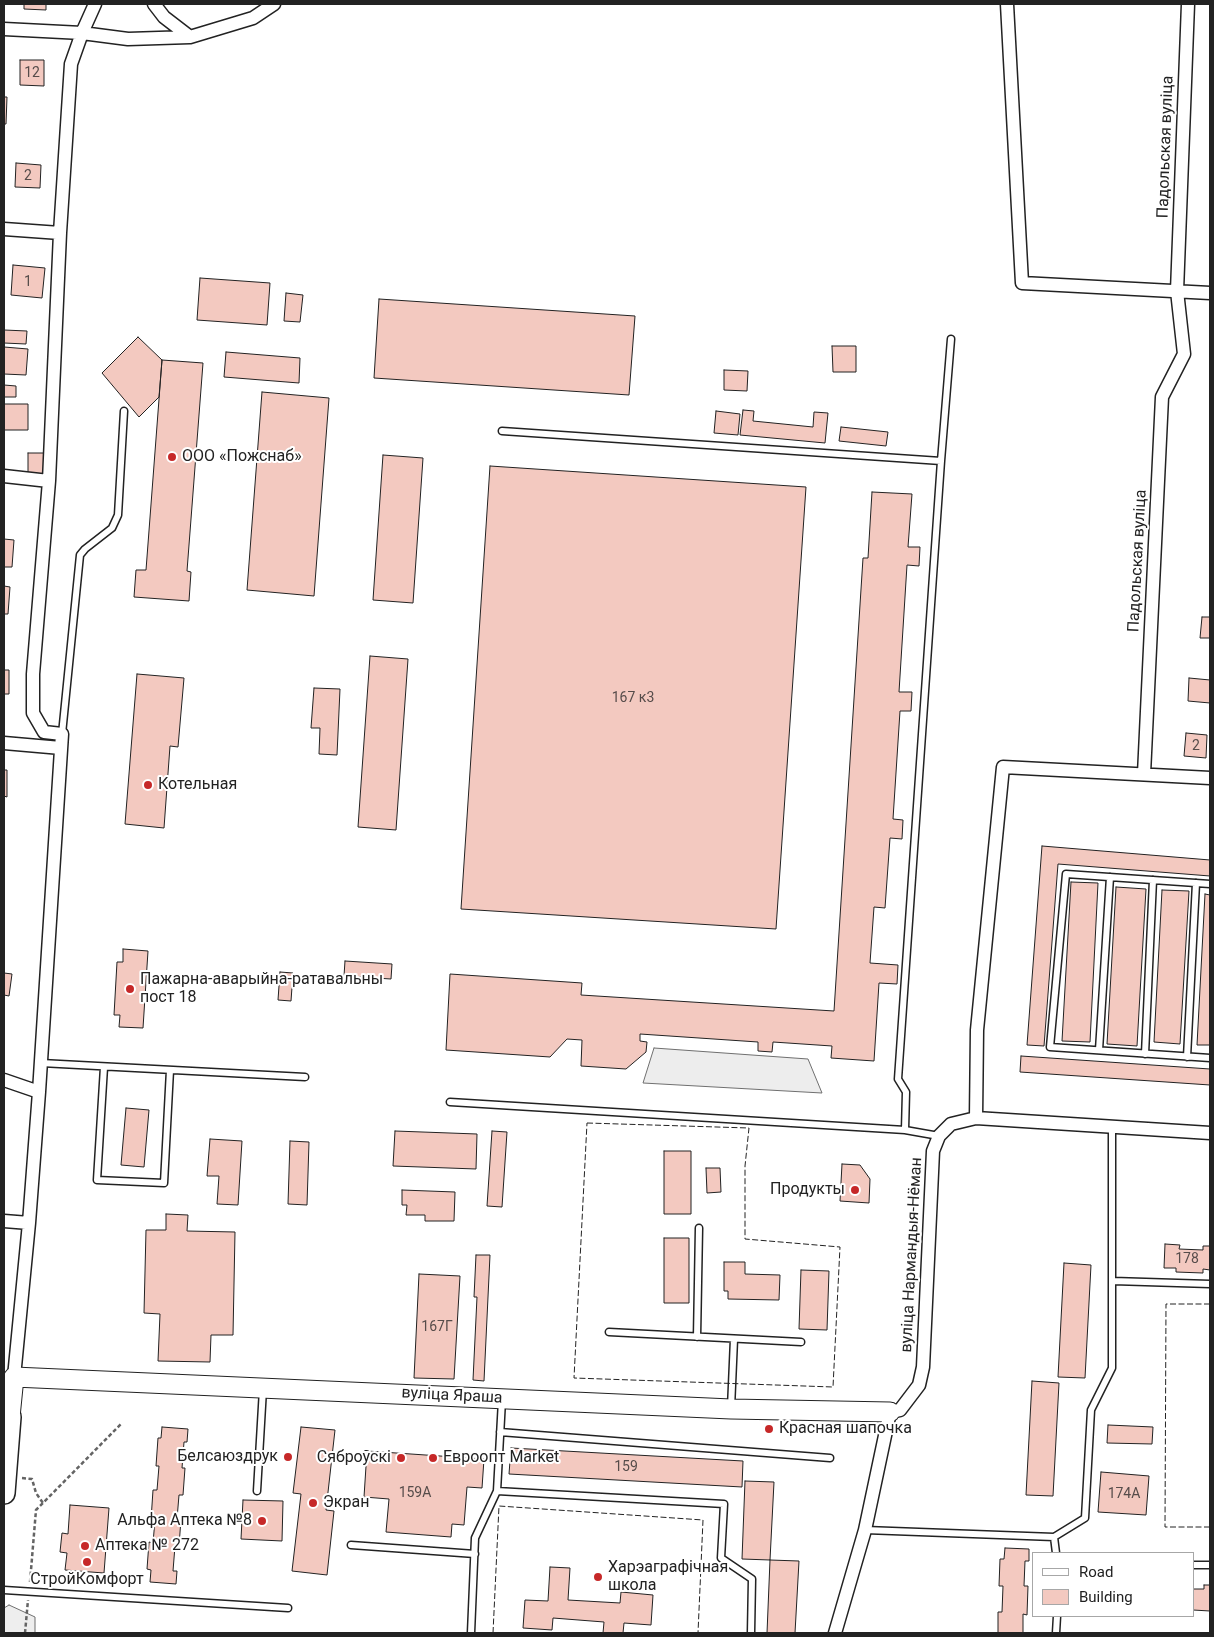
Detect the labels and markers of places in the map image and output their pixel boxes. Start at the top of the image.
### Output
place label: ООО «Пожснаб» [182,447,302,467]
marker: ООО «Пожснаб» [166,451,178,463]
place label: Котельная [158,775,237,795]
marker: Котельная [142,779,154,791]
place label: Пажарна-аварыйна-ратавальны пост 18 [140,970,383,1008]
marker: Пажарна-аварыйна-ратавальны пост 18 [124,983,136,995]
place label: Продукты [770,1180,845,1200]
marker: Продукты [849,1184,861,1196]
place label: Красная шапочка [779,1419,912,1439]
marker: Красная шапочка [763,1423,775,1435]
place label: Белсаюздрук [177,1447,278,1467]
place label: Сяброўскі [317,1448,391,1468]
place label: Евроопт Market [443,1448,559,1468]
marker: Белсаюздрук [282,1451,294,1463]
marker: Сяброўскі [395,1452,407,1464]
marker: Евроопт Market [427,1452,439,1464]
place label: Экран [323,1493,369,1513]
marker: Экран [307,1497,319,1509]
place label: Альфа Аптека №8 [117,1511,252,1531]
marker: Альфа Аптека №8 [256,1515,268,1527]
place label: Аптека № 272 [95,1536,199,1556]
marker: Аптека № 272 [79,1540,91,1552]
marker: СтройКомфорт [81,1556,93,1568]
place label: Харэаграфічная школа [608,1558,728,1596]
place label: СтройКомфорт [30,1570,144,1590]
marker: Харэаграфічная школа [592,1571,604,1583]

